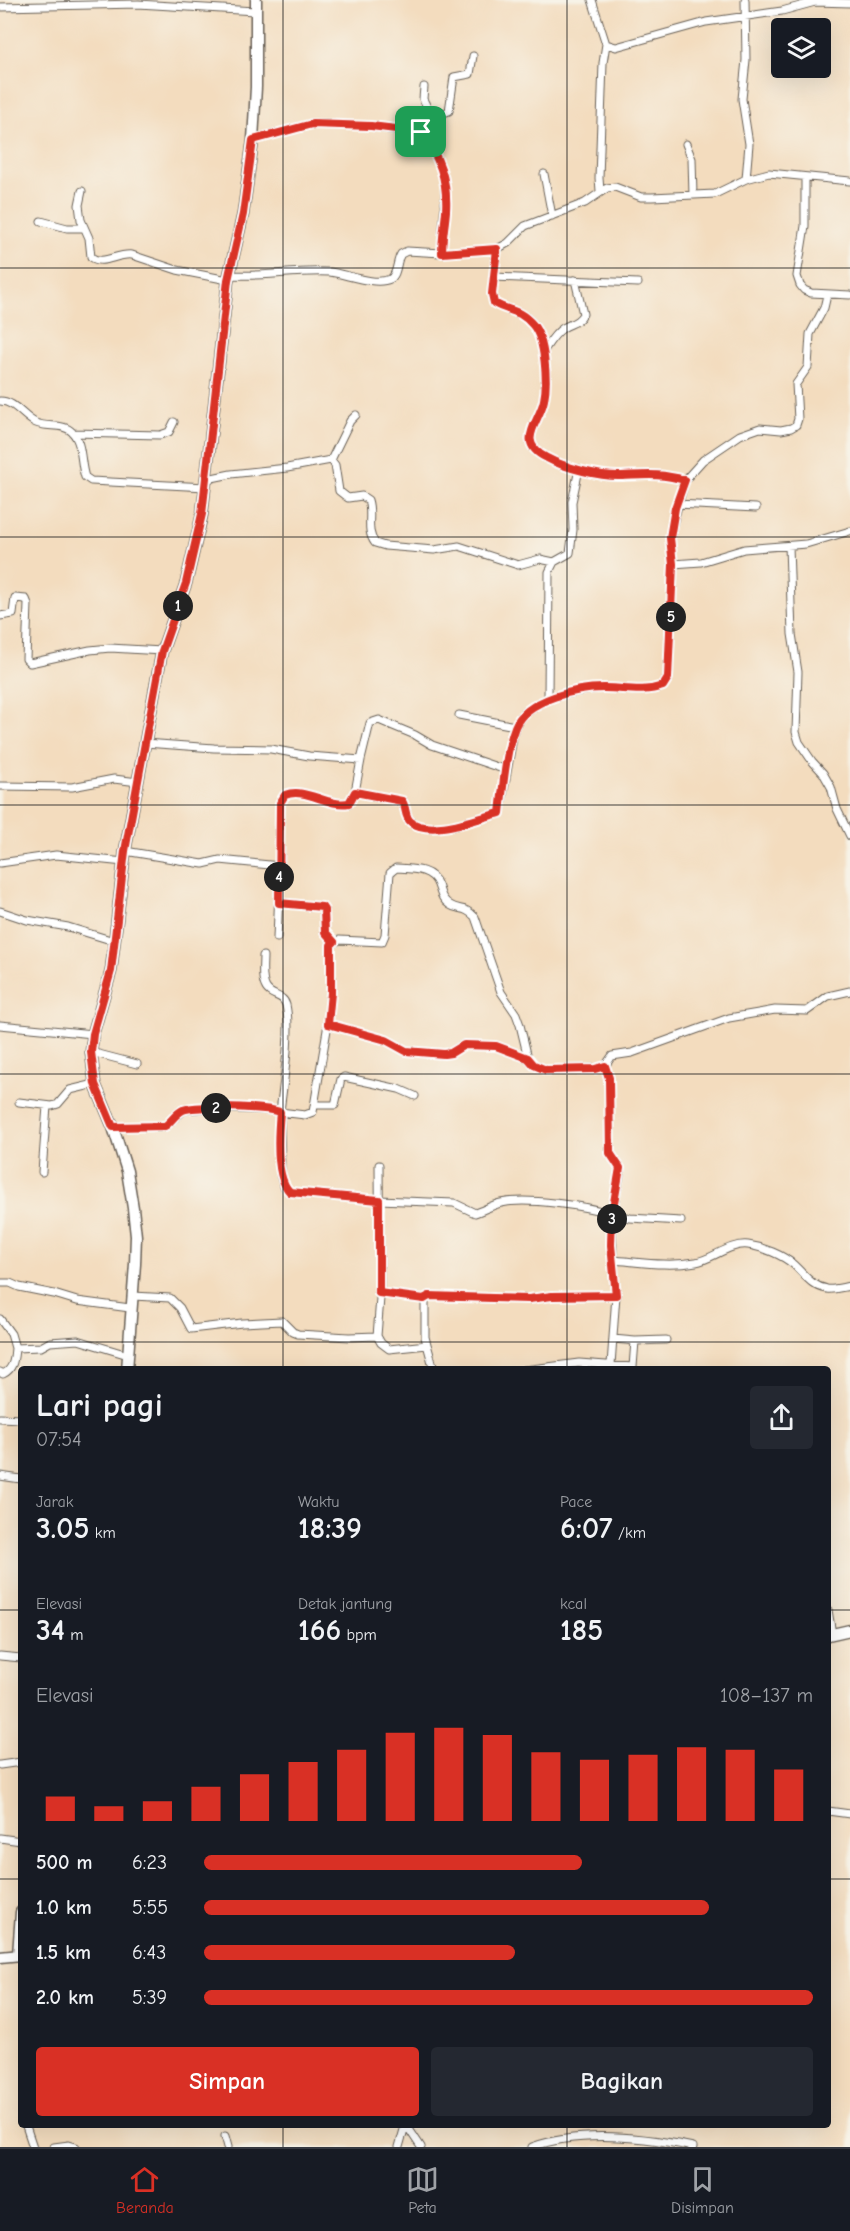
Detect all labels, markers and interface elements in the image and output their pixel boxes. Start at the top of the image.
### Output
map controls [771,18,831,78]
button: layers [771,18,831,78]
pin [395,106,446,157]
icon: arrive [404,115,437,148]
pin: 1 [163,591,193,621]
text: 1 [175,597,181,615]
pin: 5 [656,602,686,632]
text: 5 [667,608,675,626]
pin: 4 [264,862,294,892]
text: 4 [275,868,283,886]
pin: 2 [201,1093,231,1123]
text: 2 [212,1099,220,1117]
pin: 3 [597,1204,627,1234]
text: 3 [608,1210,616,1228]
text: Lari pagi [36,1386,163,1424]
button: share [750,1386,813,1449]
text: 07:54 [36,1428,82,1451]
text: Jarak [36,1493,74,1511]
text: Waktu [298,1493,340,1511]
text: Pace [560,1493,592,1511]
text: 3.05 [36,1511,89,1546]
text: 18:39 [298,1511,362,1546]
text: 6:07 [560,1511,613,1546]
text: km [89,1524,116,1542]
text: /km [613,1524,646,1542]
text: Elevasi [36,1595,82,1613]
text: Detak jantung [298,1595,393,1613]
text: kcal [560,1595,587,1613]
text: 34 [36,1613,65,1648]
text: 166 [298,1613,341,1648]
text: 185 [560,1613,603,1648]
text: m [65,1626,83,1644]
text: bpm [341,1626,377,1644]
text: Elevasi [36,1684,94,1707]
text: 108–137 m [720,1684,813,1707]
text: 500 m [36,1851,93,1874]
text: 6:23 [132,1851,167,1874]
text: 1.0 km [36,1896,92,1919]
text: 5:55 [132,1896,168,1919]
text: 1.5 km [36,1941,91,1964]
text: 6:43 [132,1941,166,1964]
text: 2.0 km [36,1986,94,2009]
text: 5:39 [132,1986,167,2009]
button: Simpan [36,2047,419,2116]
button: Bagikan [431,2047,813,2116]
tab: Beranda [116,2163,174,2217]
tab: Peta [406,2163,439,2217]
tab: Disimpan [671,2163,734,2217]

